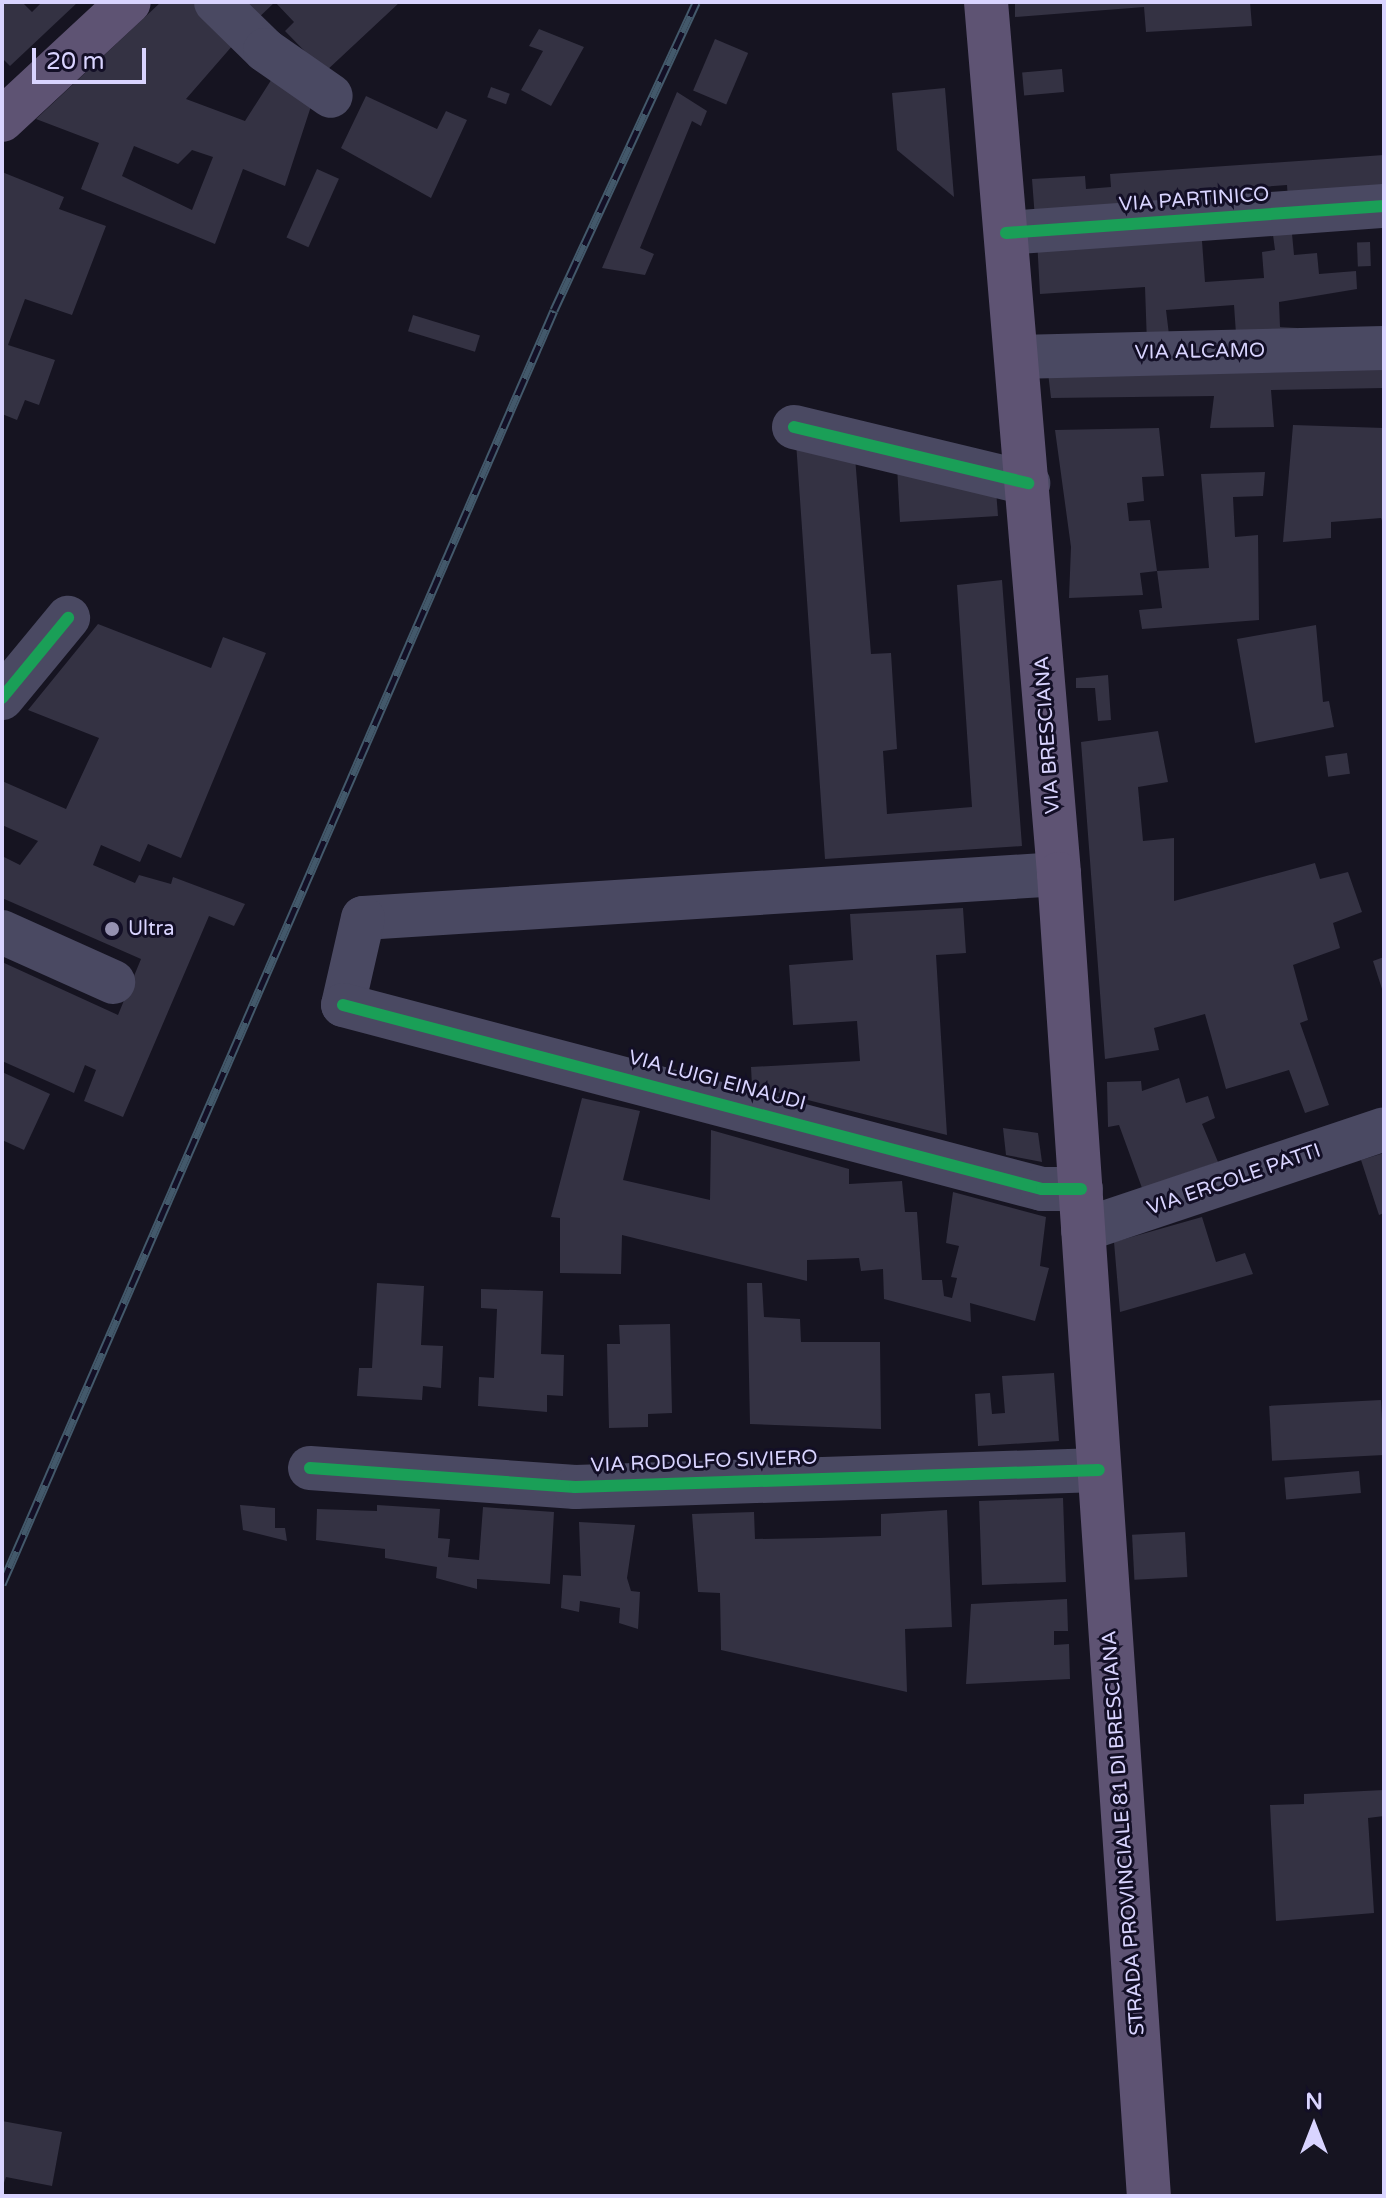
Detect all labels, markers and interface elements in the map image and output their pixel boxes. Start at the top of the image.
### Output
scale bar [36,32,150,82]
text: 20 m [46,47,104,76]
street label: VIA PARTINICO [1118,183,1270,217]
street label: VIA ALCAMO [1135,339,1265,365]
street label: VIA BRESCIANA [1031,655,1065,815]
place label: Ultra [128,917,174,941]
marker: Ultra [103,920,121,938]
street label: VIA LUIGI EINAUDI [626,1046,808,1116]
street label: VIA ERCOLE PATTI [1144,1139,1324,1221]
street label: VIA RODOLFO SIVIERO [590,1446,818,1478]
street label: STRADA PROVINCIALE 81 DI BRESCIANA [1098,1630,1150,2036]
north arrow [1274,2086,1354,2166]
text: N [1305,2089,1323,2115]

